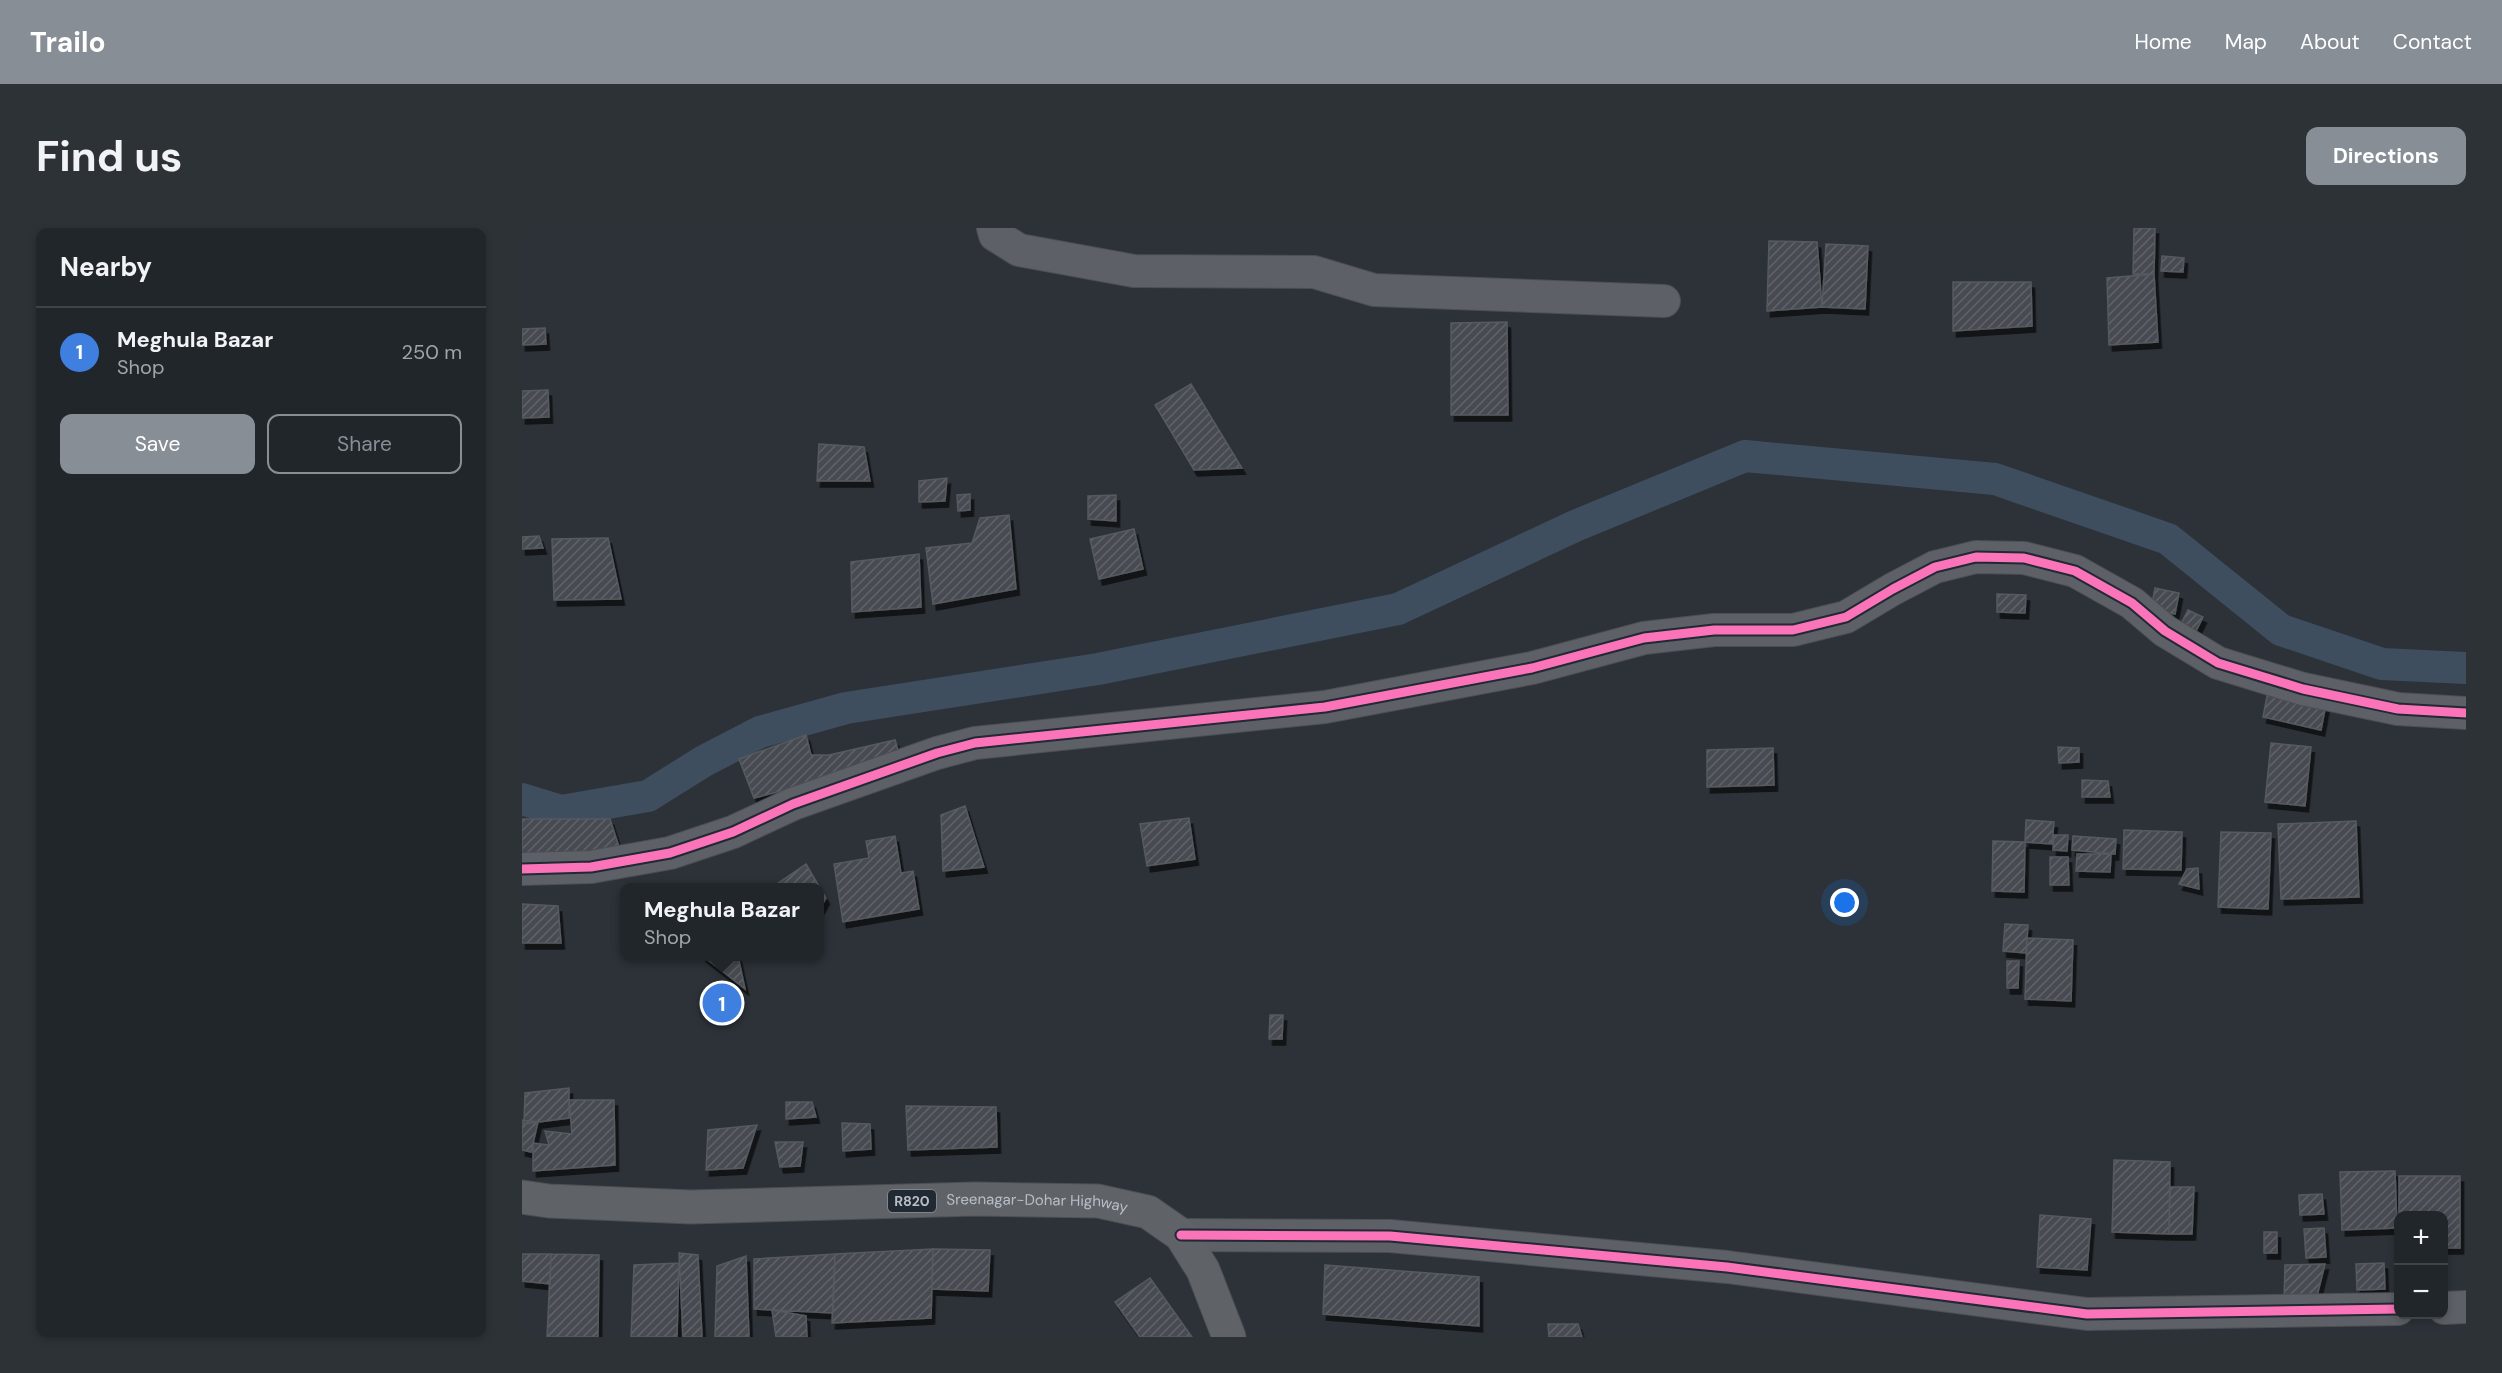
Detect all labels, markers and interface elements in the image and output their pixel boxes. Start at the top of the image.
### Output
text: Trailo [30,24,106,61]
text: Home [2134,28,2192,56]
text: Map [2225,28,2267,56]
text: About [2300,28,2360,56]
text: Contact [2393,28,2472,56]
button: Directions [2306,127,2466,185]
text: Find us [36,129,182,184]
text: Nearby [60,250,152,284]
text: Meghula Bazar [117,325,273,354]
text: 1 [76,339,83,365]
text: 250 m [401,339,462,365]
text: Shop [117,354,164,380]
button: Save [60,414,255,474]
button: Share [267,414,462,474]
popup [620,883,824,961]
your location [1830,888,1859,917]
text: Meghula Bazar [644,895,800,924]
text: Shop [644,924,691,950]
pin: 1 [702,980,742,1026]
street label: Sreenagar-Dohar Highway [946,1189,1131,1217]
road number: R820 [888,1190,936,1212]
map controls [2394,1211,2448,1319]
button: + [2394,1211,2448,1265]
button: − [2394,1265,2448,1319]

